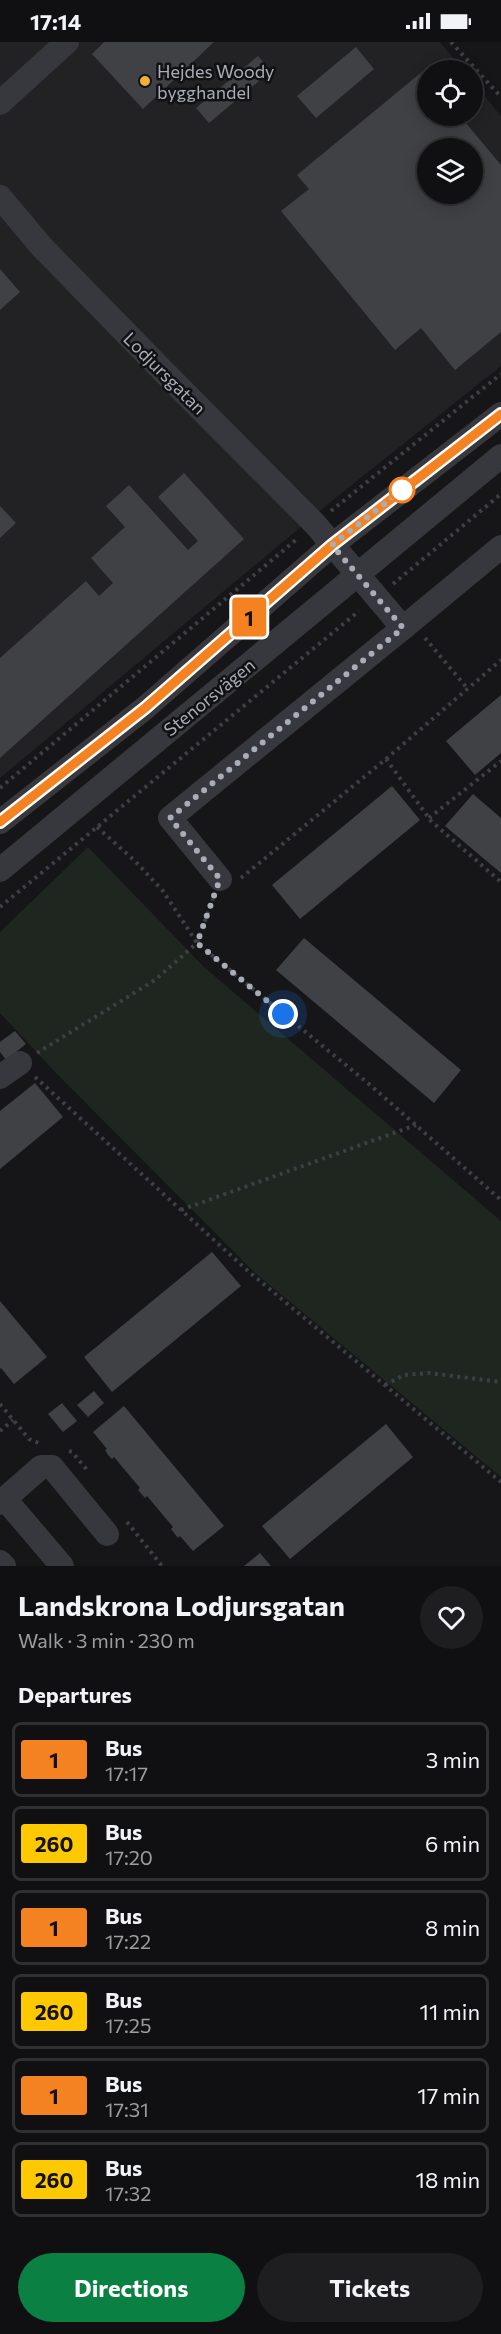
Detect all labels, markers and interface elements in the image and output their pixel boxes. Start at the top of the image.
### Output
text: 17:14 [30,8,81,35]
place label: Hejdes Woody bygghandel [157,60,274,103]
map controls [417,60,483,204]
button: locate [417,60,483,126]
marker: Hejdes Woody bygghandel [138,74,152,88]
button: layers [417,138,483,204]
street label: Lodjursgatan [119,327,211,419]
unlabelled marker [389,477,415,503]
line badge: 1 [230,598,268,636]
text: 1 [244,605,254,630]
street label: Stenorsvägen [159,654,259,740]
your location [268,999,298,1029]
button: heart [420,1586,483,1649]
text: Landskrona Lodjursgatan [18,1588,345,1622]
text: Walk · 3 min · 230 m [18,1628,195,1652]
text: Departures [18,1681,132,1708]
text: Bus [105,1734,142,1761]
text: 3 min [426,1746,480,1773]
text: 1 [49,1747,59,1772]
text: 17:17 [105,1761,148,1785]
text: Bus [105,1818,142,1845]
text: 6 min [425,1830,480,1857]
text: 260 [35,1831,73,1856]
text: 17:20 [105,1845,153,1869]
text: Bus [105,1902,142,1929]
text: 8 min [425,1914,480,1941]
text: 1 [49,1915,59,1940]
text: 17:22 [105,1929,151,1953]
text: Bus [105,1986,142,2013]
text: 11 min [420,1998,480,2025]
text: 260 [35,1999,73,2024]
text: 17:25 [105,2013,151,2037]
text: Bus [105,2070,142,2097]
text: 17 min [417,2082,480,2109]
text: 1 [49,2083,59,2108]
text: 17:31 [105,2097,149,2121]
text: Bus [105,2154,142,2181]
text: 18 min [416,2166,480,2193]
text: 260 [35,2167,73,2192]
text: 17:32 [105,2181,151,2205]
button: Directions [18,2253,245,2322]
button: Tickets [257,2253,483,2322]

